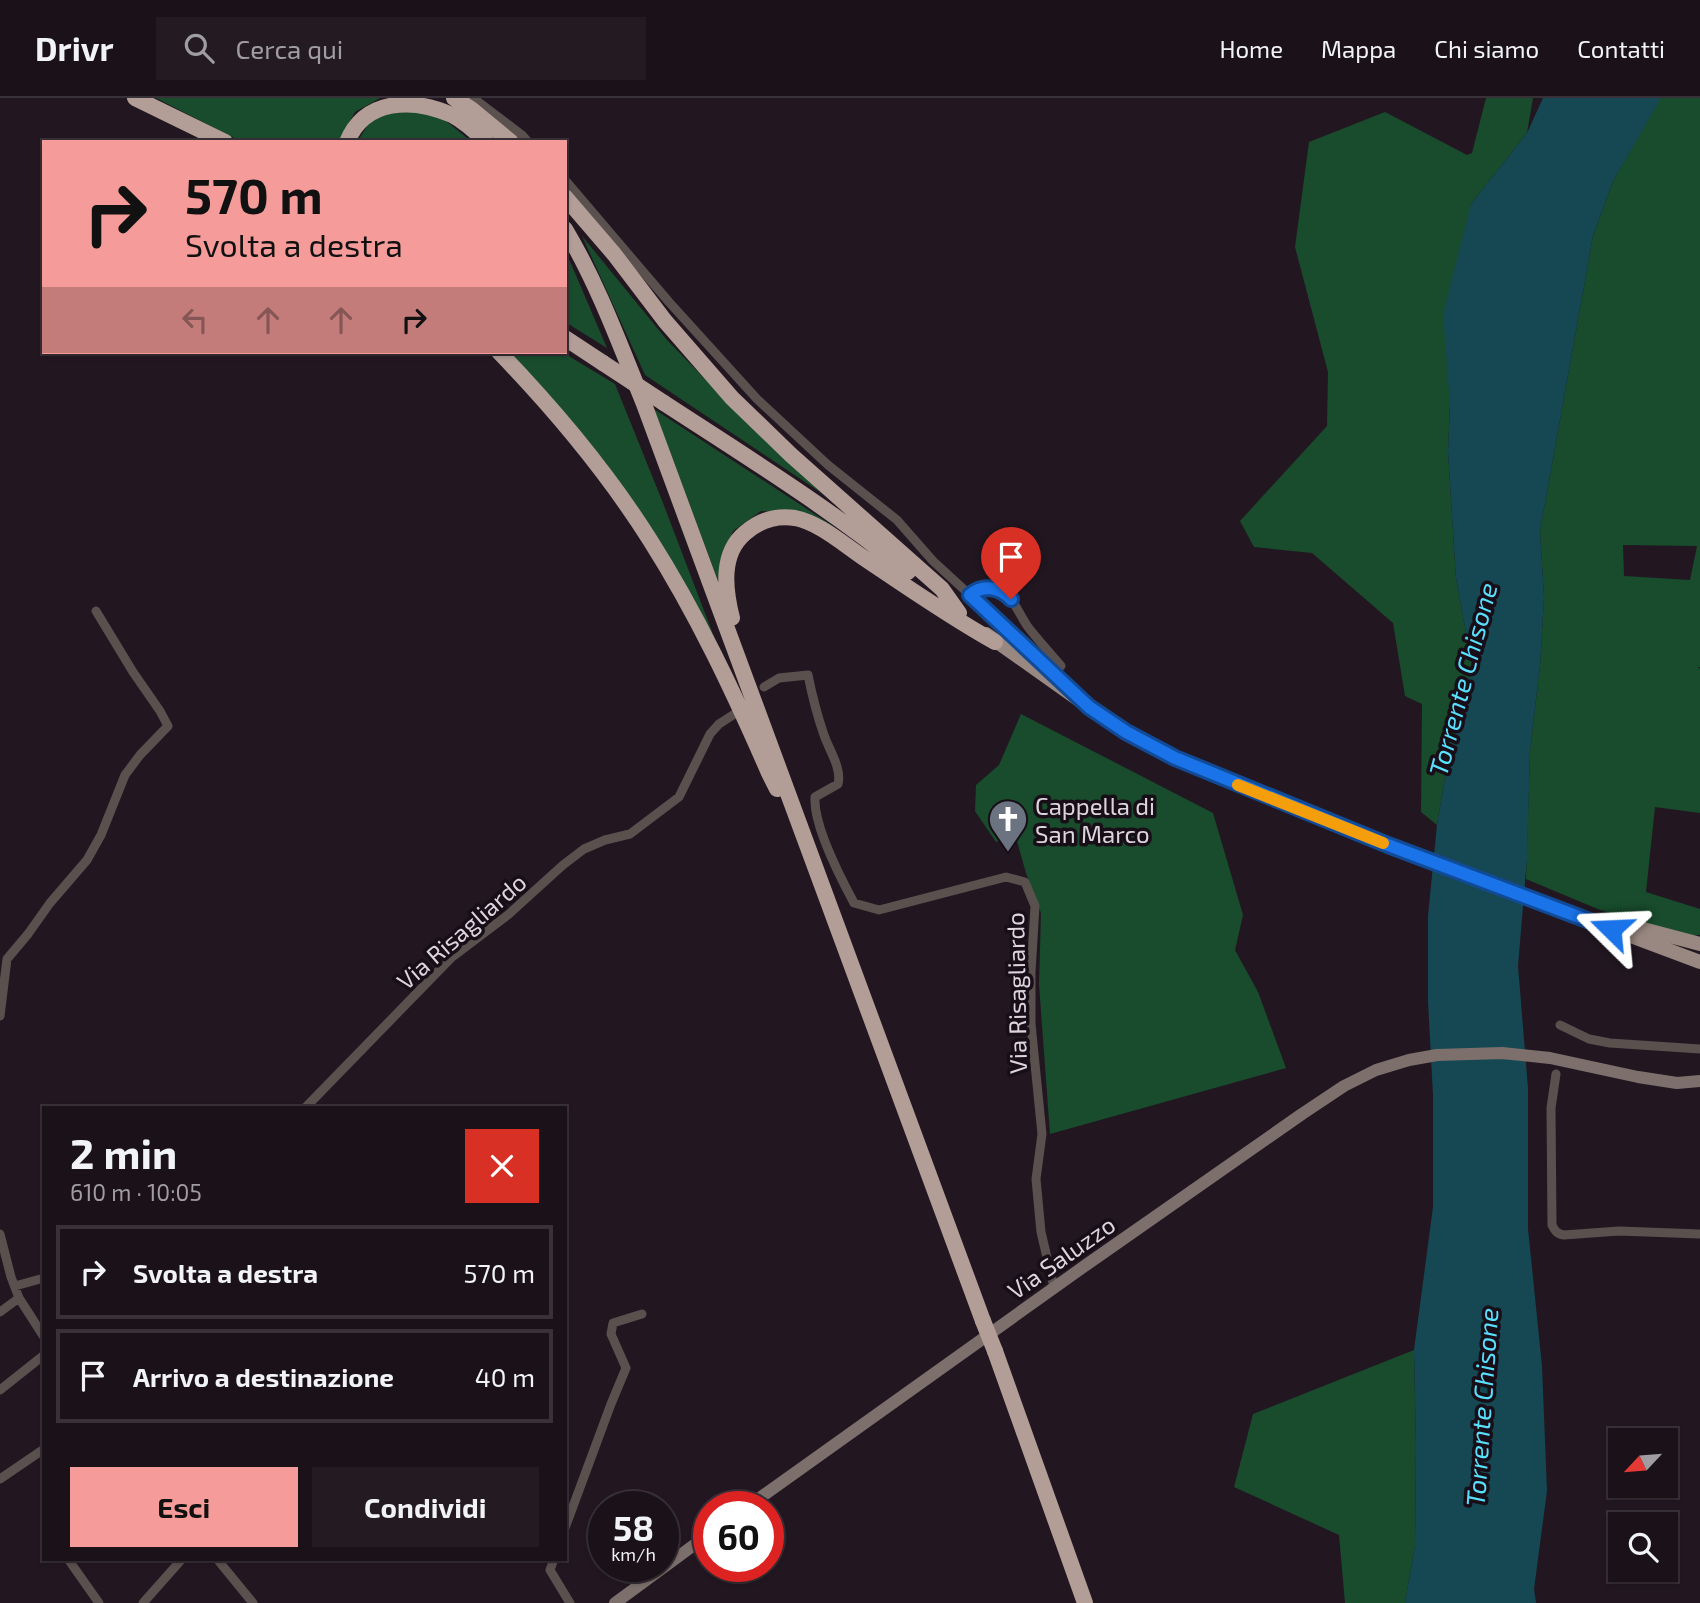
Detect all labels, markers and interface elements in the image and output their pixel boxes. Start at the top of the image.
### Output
search box [156,17,646,80]
text: Drivr [35,28,114,68]
icon: search [180,29,218,67]
text: Cerca qui [236,33,343,64]
text: Home [1219,34,1283,63]
text: Mappa [1321,34,1396,63]
text: Chi siamo [1434,34,1539,63]
text: Contatti [1577,34,1665,63]
text: 570 m [185,165,323,224]
icon: right [70,168,161,259]
text: Svolta a destra [185,225,403,263]
icon: left [176,301,214,339]
icon: ahead [249,301,287,339]
icon: ahead [322,301,360,339]
icon: right [395,301,433,339]
pin [981,527,1041,599]
icon: arrive [992,538,1030,576]
water label: Torrente Chisone [1421,579,1503,779]
place label: Cappella di San Marco [1035,791,1155,848]
church icon: Cappella di San Marco [987,798,1029,853]
street label: Via Risagliardo [390,867,532,995]
position arrow [1574,892,1648,966]
street label: Via Risagliardo [1000,912,1032,1074]
text: 2 min [70,1127,177,1177]
button: close [465,1129,539,1203]
text: 610 m · 10:05 [70,1178,202,1206]
street label: Via Saluzzo [1002,1209,1120,1305]
icon: right [74,1253,112,1291]
text: Svolta a destra [133,1257,318,1288]
text: 570 m [463,1257,535,1288]
water label: Torrente Chisone [1459,1307,1503,1507]
icon: arrive [74,1357,112,1395]
text: Arrivo a destinazione [133,1361,394,1392]
text: 40 m [475,1361,535,1392]
north arrow [1608,1428,1678,1498]
map controls [1608,1428,1678,1582]
button: Esci [70,1467,298,1547]
button: Condividi [312,1467,539,1547]
speed limit sign: 60 [693,1491,784,1582]
text: 58 [613,1506,654,1548]
button: search [1608,1512,1678,1582]
text: km/h [611,1543,656,1565]

